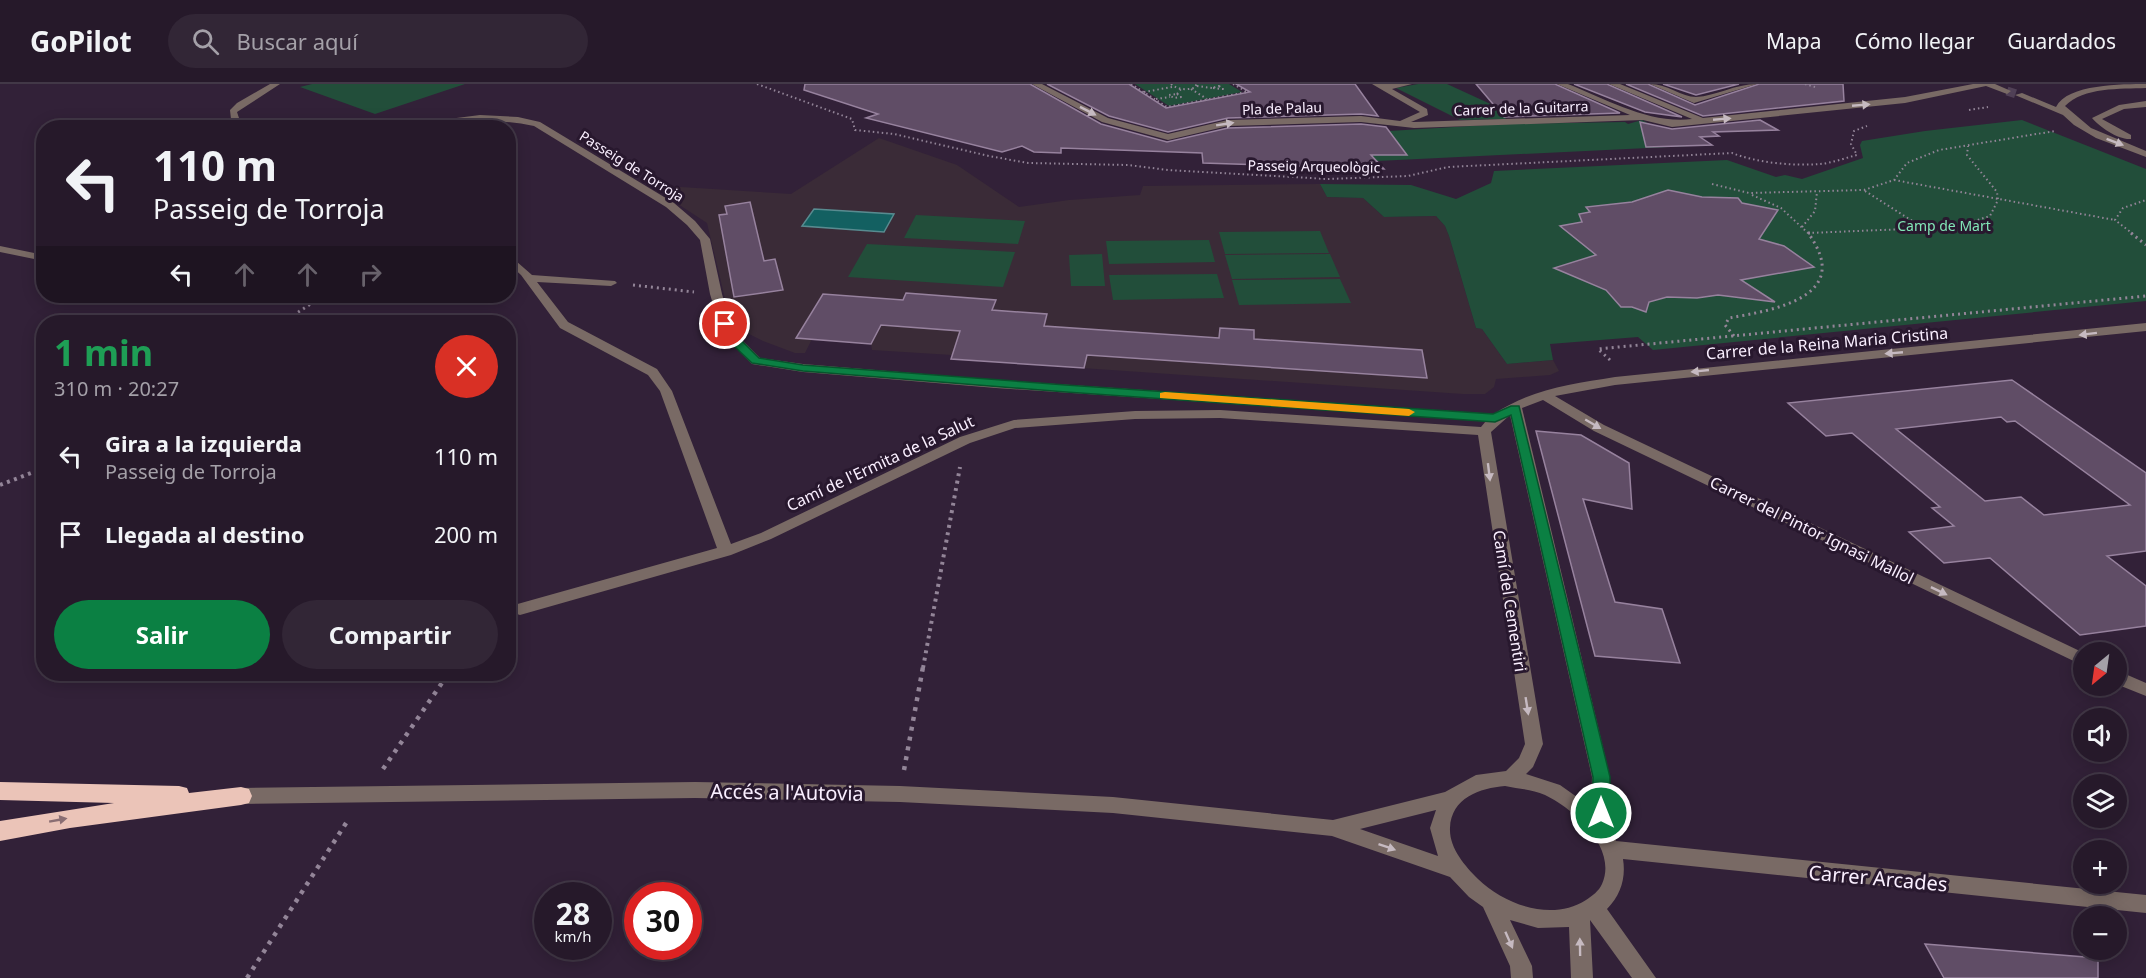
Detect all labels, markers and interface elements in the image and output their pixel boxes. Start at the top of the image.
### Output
search box [168,14,588,68]
text: GoPilot [30,22,132,60]
icon: search [189,25,222,58]
text: Buscar aquí [237,26,358,56]
text: Mapa [1766,27,1821,55]
text: Cómo llegar [1854,27,1974,55]
text: Guardados [2007,27,2116,55]
street label: Carrer de la Guitarra [1453,96,1589,120]
street label: Pla de Palau [1242,97,1322,119]
one-way arrow [1852,100,1871,110]
one-way arrow [1079,106,1096,116]
one-way arrow [1712,114,1731,124]
one-way arrow [1216,120,1235,129]
street label: Passeig de Torroja [576,126,688,206]
text: 110 m [153,136,277,193]
one-way arrow [2107,137,2125,147]
icon: left [54,144,132,222]
street label: Passeig Arqueològic [1248,155,1381,177]
text: Passeig de Torroja [153,190,385,227]
park label: Camp de Mart [1897,216,1991,235]
icon: left [165,258,198,291]
icon: ahead [228,258,261,291]
icon: ahead [291,258,324,291]
icon: right [354,258,387,291]
pin [699,298,750,349]
icon: arrive [708,307,741,340]
street label: Carrer de la Reina Maria Cristina [1705,321,1949,365]
text: 1 min [54,328,153,377]
one-way arrow [2078,329,2097,339]
button: close [435,335,498,398]
one-way arrow [1884,348,1903,358]
one-way arrow [1690,366,1709,376]
text: 310 m · 20:27 [54,375,179,402]
street label: Camí de l'Ermita de la Salut [783,410,977,516]
one-way arrow [1585,419,1602,429]
text: Gira a la izquierda [105,428,302,458]
icon: left [54,440,87,473]
text: 110 m [434,441,498,471]
text: Passeig de Torroja [105,458,277,485]
one-way arrow [1484,463,1494,482]
street label: Carrer del Pintor Ignasi Mallol [1706,471,1918,589]
icon: arrive [54,518,87,551]
text: Llegada al destino [105,519,305,549]
text: 200 m [434,519,498,549]
street label: Camí del Cementiri [1488,529,1532,673]
one-way arrow [1930,586,1947,596]
button: Salir [54,600,270,669]
button: Compartir [282,600,498,669]
north arrow [2073,642,2127,696]
map controls [2073,642,2127,960]
one-way arrow [1523,697,1532,716]
button: sound [2073,708,2127,762]
button: layers [2073,774,2127,828]
street label: Accés a l'Autovia [710,777,864,807]
position arrow [1569,781,1633,845]
one-way arrow [48,815,67,824]
button: + [2073,840,2127,894]
one-way arrow [1379,842,1397,852]
street label: Carrer Arcades [1807,858,1949,898]
speed limit sign: 30 [624,882,702,960]
text: 28 [556,893,590,934]
button: − [2073,906,2127,960]
text: km/h [555,926,591,946]
one-way arrow [1504,932,1514,950]
one-way arrow [1575,937,1585,956]

